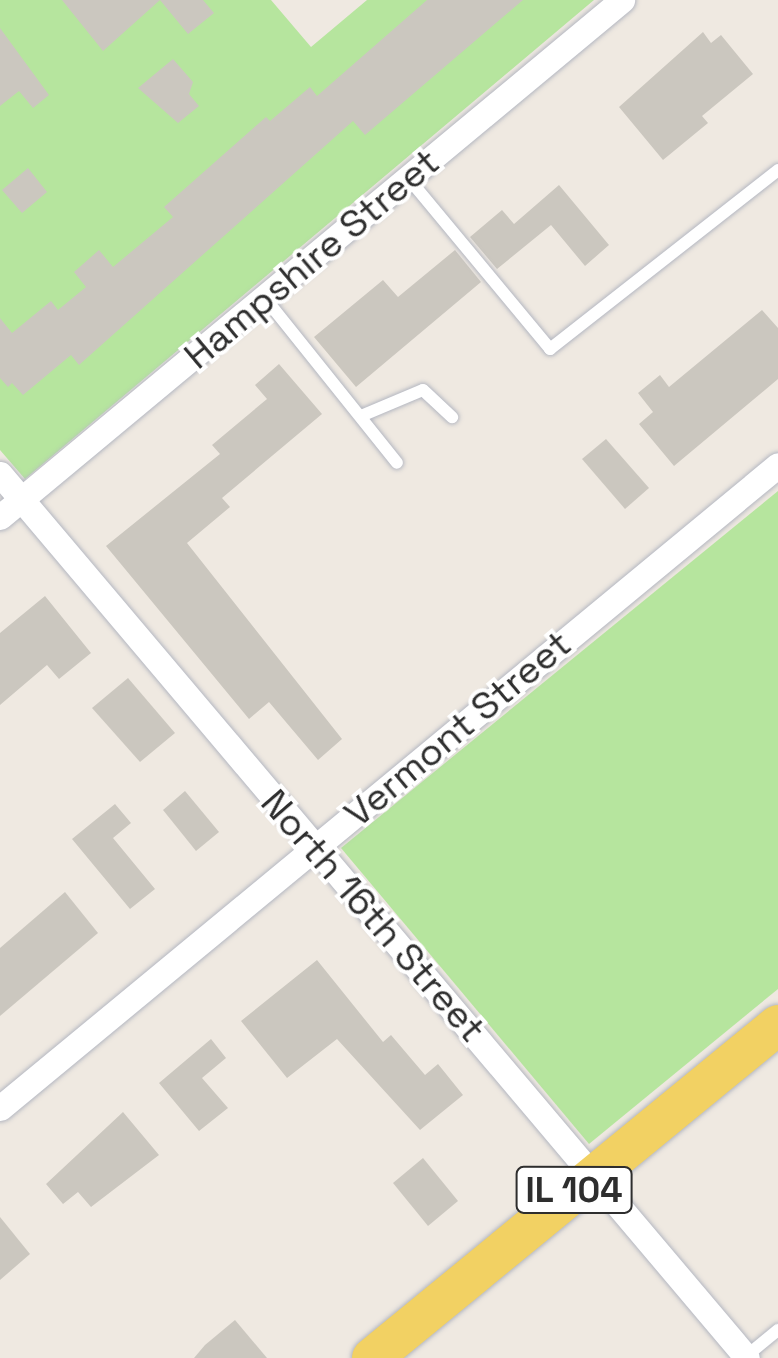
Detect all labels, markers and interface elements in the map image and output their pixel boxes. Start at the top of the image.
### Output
street label: Hampshire Street [175,139,449,379]
street label: Vermont Street [336,621,580,837]
street label: North 16th Street [251,781,495,1051]
road number: IL 104 [514,1160,634,1220]

